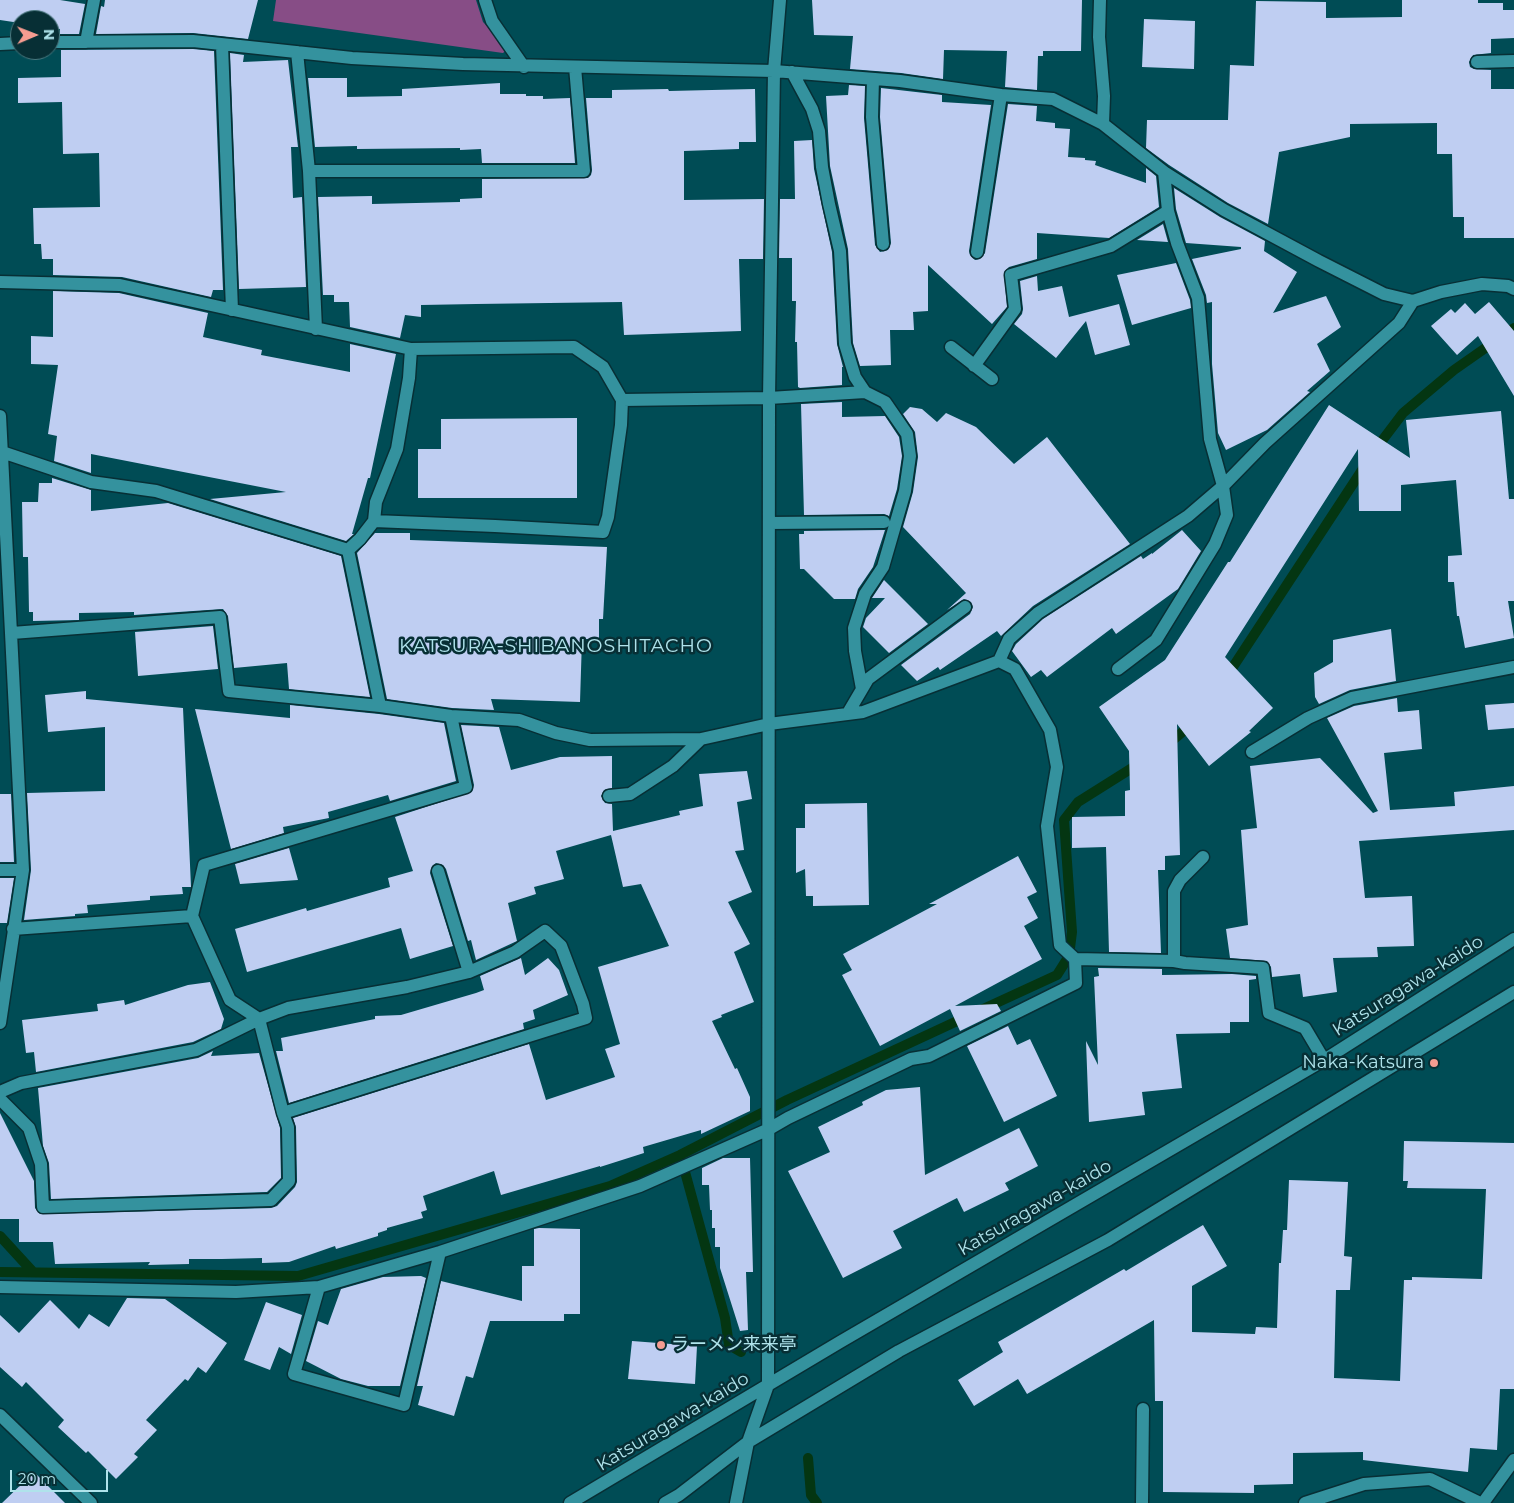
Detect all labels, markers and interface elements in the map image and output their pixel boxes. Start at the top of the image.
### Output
north arrow [10,10,60,60]
text: N [40,29,58,41]
district label: KATSURA-SHIBANOSHITACHO [396,635,716,657]
street label: Katsuragawa-kaido [1329,931,1487,1041]
place label: Naka-Katsura [1302,1052,1424,1074]
marker: Naka-Katsura [1428,1057,1440,1069]
street label: Katsuragawa-kaido [954,1155,1116,1261]
place label: ラーメン来来亭 [671,1334,797,1356]
marker: ラーメン来来亭 [655,1339,667,1351]
street label: Katsuragawa-kaido [593,1368,753,1476]
scale bar [12,1460,110,1492]
text: 20 m [18,1469,56,1488]

